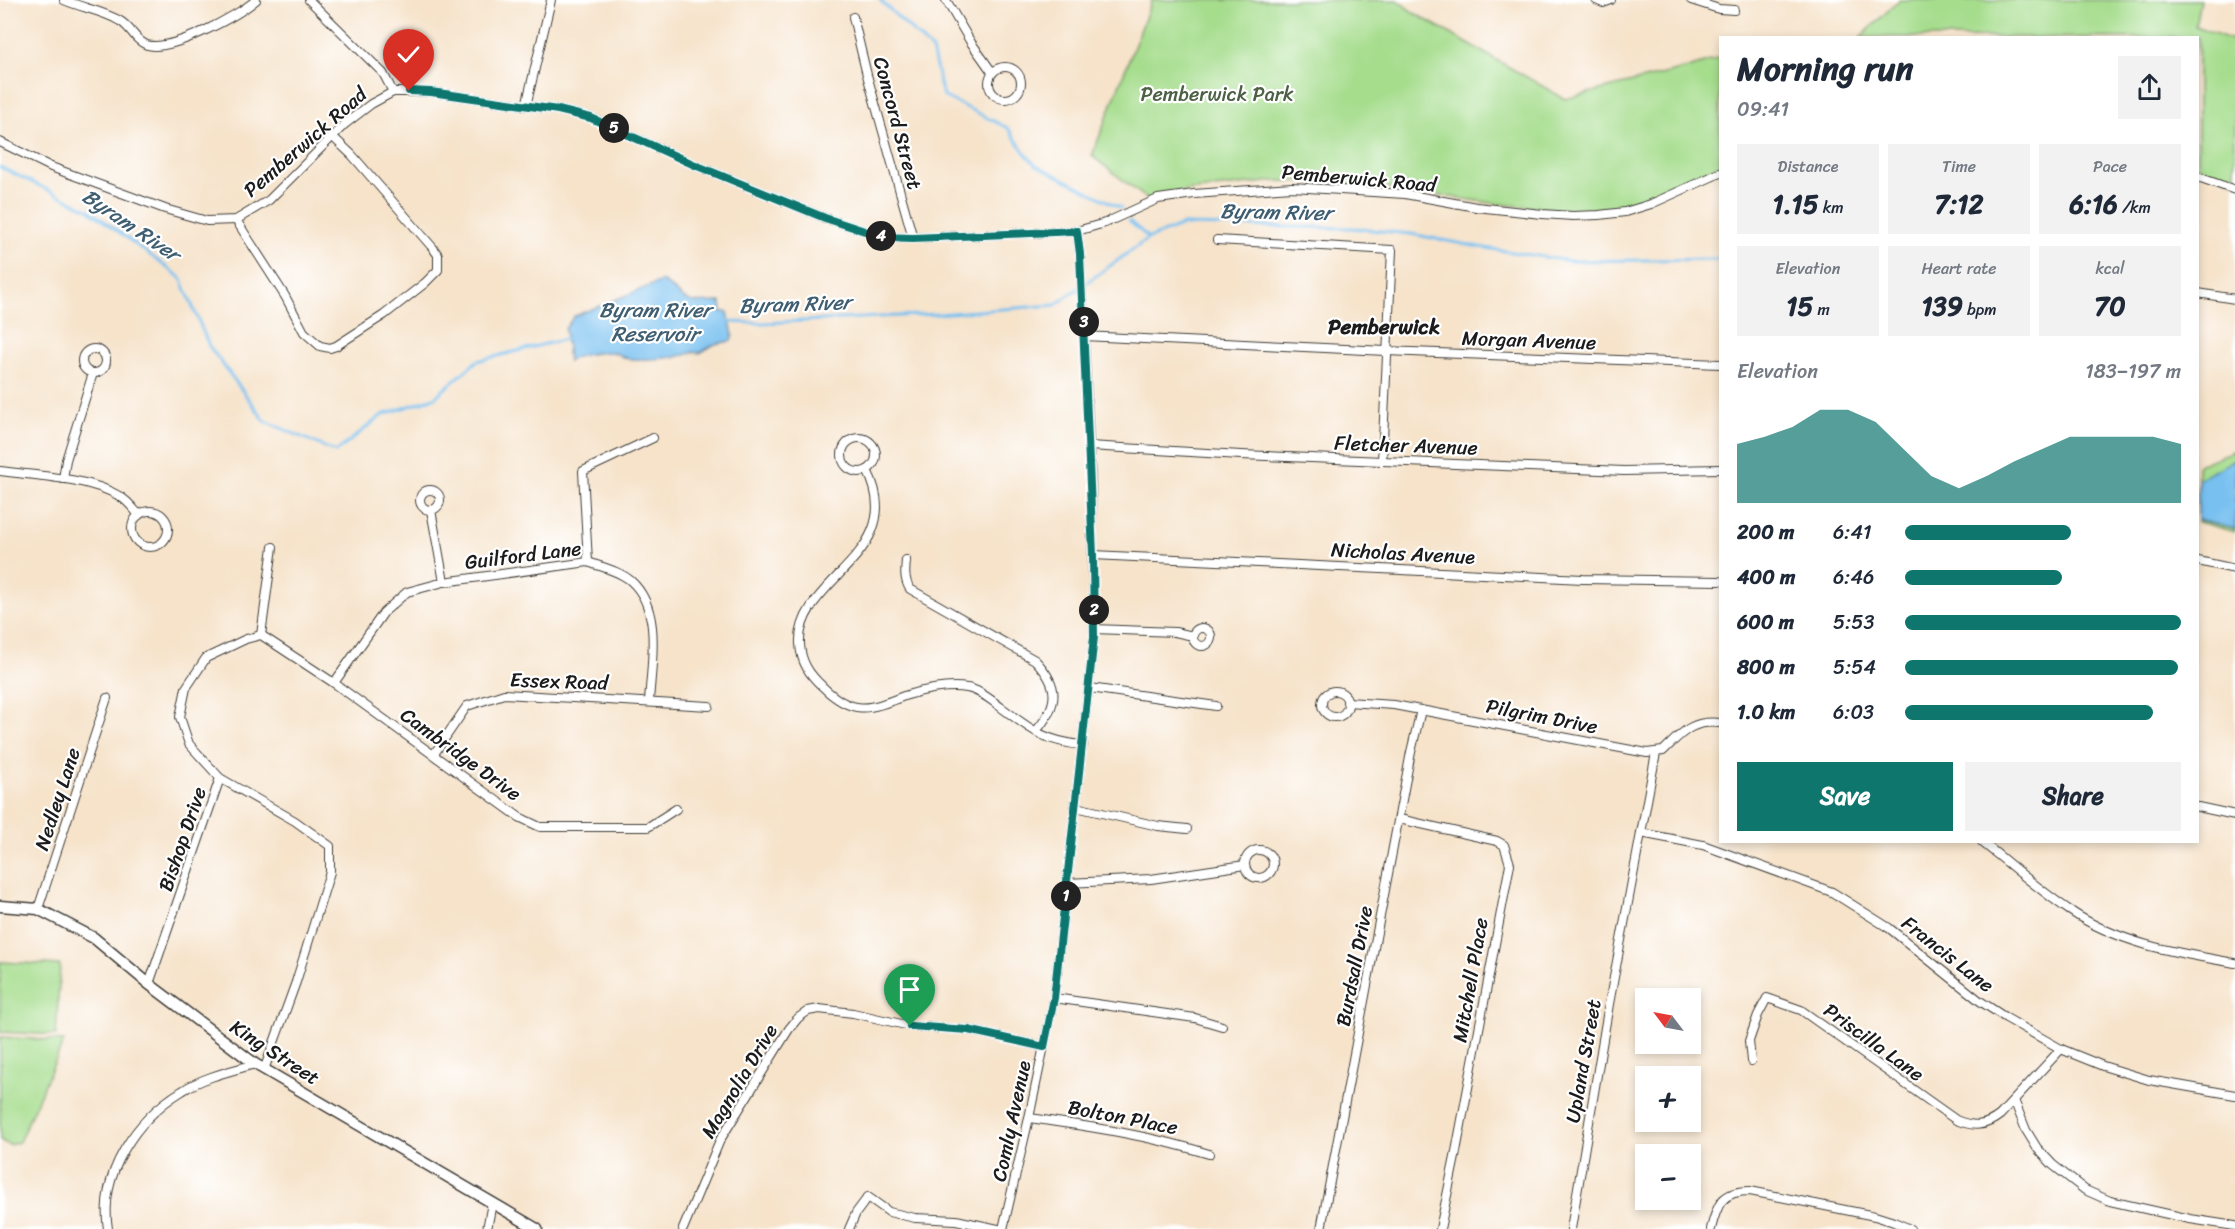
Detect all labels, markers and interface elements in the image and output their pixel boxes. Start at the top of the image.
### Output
pin [383,29,434,91]
icon: check [392,38,425,71]
text: Morning run [1737,40,1913,98]
street label: Concord Street [863,53,932,194]
button: share [2118,56,2181,119]
street label: Pemberwick Road [235,77,376,206]
park label: Pemberwick Park [1140,77,1294,112]
text: 09:41 [1737,92,1789,127]
pin: 5 [599,113,629,143]
text: 5 [609,113,619,142]
text: Distance [1778,152,1838,181]
text: Time [1942,152,1976,181]
text: Pace [2093,152,2127,181]
street label: Pemberwick Road [1280,154,1439,203]
water label: Byram River [74,178,192,274]
text: 1.15 [1773,181,1819,227]
text: 7:12 [1935,181,1983,227]
text: 6:16 [2069,181,2118,227]
water label: Byram River [1220,192,1337,232]
text: km [1819,193,1844,222]
text: /km [2118,193,2151,222]
pin: 4 [866,221,896,251]
text: 4 [876,221,886,250]
text: Elevation [1776,254,1840,283]
text: Heart rate [1921,254,1997,283]
text: kcal [2095,254,2125,283]
water label: Byram River [738,283,856,325]
text: 15 [1786,283,1813,329]
text: 139 [1921,283,1963,329]
text: 70 [2094,283,2126,329]
water label: Byram River Reservoir [599,291,715,353]
text: m [1813,295,1830,324]
text: bpm [1963,295,1997,324]
pin: 3 [1069,307,1099,337]
text: 3 [1080,307,1088,336]
district label: Pemberwick [1328,308,1440,346]
street label: Morgan Avenue [1461,321,1597,360]
text: Elevation [1737,354,1818,389]
text: 183–197 m [2085,354,2181,389]
street label: Fletcher Avenue [1334,426,1478,465]
text: 200 m [1737,515,1794,550]
text: 6:41 [1833,515,1871,550]
street label: Guilford Lane [463,531,583,580]
street label: Nicholas Avenue [1330,532,1476,575]
text: 400 m [1737,560,1795,595]
text: 6:46 [1833,560,1874,595]
pin: 2 [1079,595,1109,625]
text: 2 [1089,595,1099,624]
text: 600 m [1737,605,1794,640]
text: 5:53 [1833,605,1874,640]
text: 800 m [1737,650,1795,685]
text: 5:54 [1833,650,1876,685]
street label: Essex Road [509,662,610,701]
street label: Pilgrim Drive [1483,689,1601,744]
text: 1.0 km [1737,695,1795,730]
text: 6:03 [1833,695,1874,730]
street label: Cambridge Drive [393,698,529,811]
street label: Nedley Lane [24,743,91,855]
button: Save [1737,762,1953,831]
button: Share [1965,762,2181,831]
street label: Bishop Drive [148,782,217,896]
pin: 1 [1051,881,1081,911]
text: 1 [1063,881,1069,910]
street label: Burdsall Drive [1326,903,1383,1029]
street label: Francis Lane [1894,907,2002,1002]
street label: Mitchell Place [1442,915,1499,1045]
pin [884,964,935,1026]
icon: arrive [893,973,926,1006]
north arrow [1635,988,1701,1054]
map controls [1635,988,1701,1210]
street label: Priscilla Lane [1816,994,1932,1091]
street label: Upland Street [1555,996,1612,1126]
street label: King Street [222,1010,327,1095]
street label: Magnolia Drive [691,1017,788,1145]
street label: Comly Avenue [982,1057,1041,1185]
button: + [1635,1066,1701,1132]
street label: Bolton Place [1065,1090,1181,1145]
button: − [1635,1144,1701,1210]

